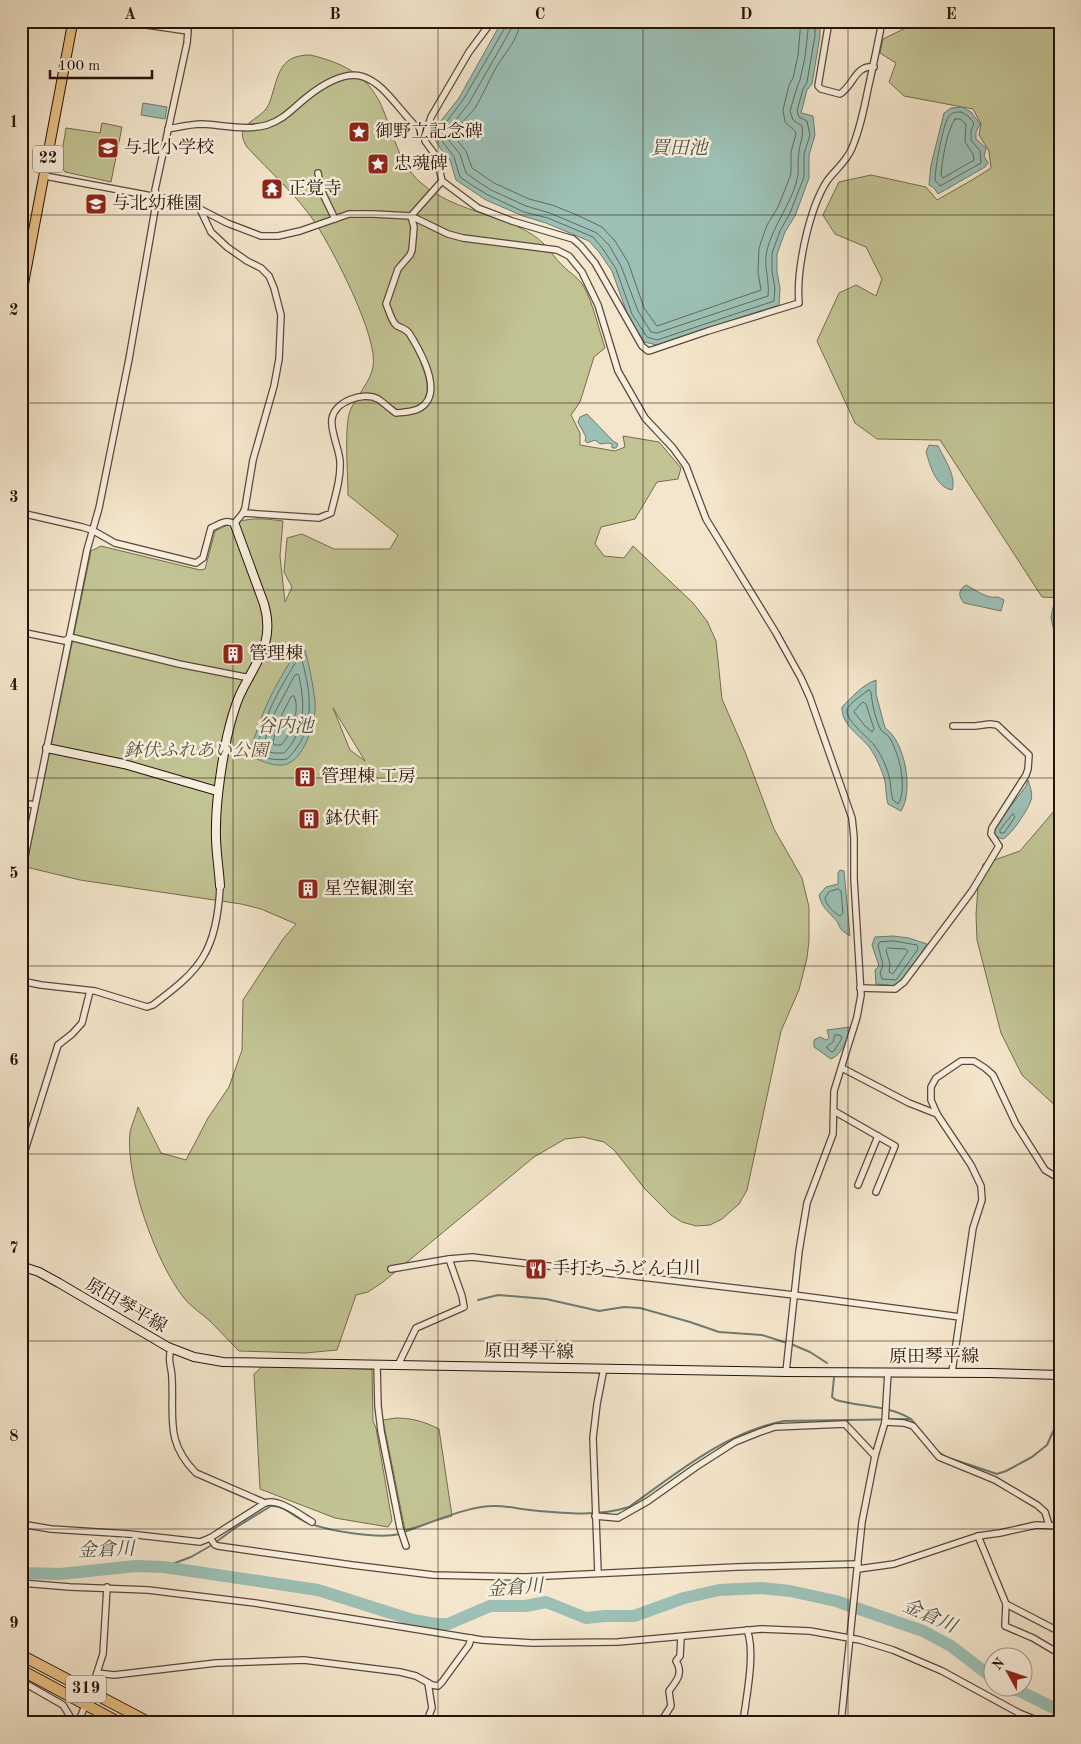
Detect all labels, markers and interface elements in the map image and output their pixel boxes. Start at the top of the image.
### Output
text: A [124,7,136,23]
text: B [329,7,341,23]
text: C [535,7,545,23]
text: D [740,7,752,23]
text: E [945,7,957,23]
scale bar [50,48,152,80]
text: 100 m [58,59,100,74]
text: 1 [9,115,19,131]
place icon: 御野立記念碑 [347,120,371,144]
place label: 御野立記念碑 [375,121,483,141]
school or university icon: 与北小学校 [96,136,120,160]
place label: 与北小学校 [124,137,214,157]
water label: 買田池 [650,138,709,159]
road number: 22 [33,146,63,172]
place icon: 忠魂碑 [366,152,390,176]
place label: 忠魂碑 [394,153,448,173]
temple icon: 正覚寺 [260,177,284,201]
place label: 正覚寺 [288,178,342,198]
school or university icon: 与北幼稚園 [84,192,108,216]
place label: 与北幼稚園 [112,193,202,213]
text: 2 [9,303,19,319]
text: 3 [9,490,19,506]
building icon: 管理棟 [221,642,245,666]
place label: 管理棟 [249,643,303,663]
text: 4 [9,678,19,694]
water label: 谷内池 [256,716,315,737]
park label: 鉢伏ふれあい公園 [124,740,271,760]
building icon: 管理棟 工房 [293,765,317,789]
place label: 管理棟 工房 [321,766,416,786]
building icon: 鉢伏軒 [297,807,321,831]
place label: 鉢伏軒 [325,808,379,828]
text: 5 [9,866,19,882]
building icon: 星空観測室 [296,877,320,901]
place label: 星空観測室 [324,878,414,898]
text: 6 [9,1053,19,1069]
text: 7 [9,1241,19,1257]
restaurant icon: 手打ち うどん白川 [524,1257,548,1281]
place label: 手打ち うどん白川 [552,1258,701,1278]
street label: 原田琴平線 [83,1274,170,1336]
street label: 原田琴平線 [484,1340,574,1362]
street label: 原田琴平線 [889,1346,979,1366]
text: 8 [9,1429,19,1445]
water label: 金倉川 [77,1537,137,1561]
water label: 金倉川 [486,1574,546,1600]
water label: 金倉川 [899,1594,962,1638]
text: 9 [9,1616,19,1632]
north arrow [984,1646,1034,1696]
text: N [990,1655,1008,1673]
road number: 319 [66,1676,106,1702]

